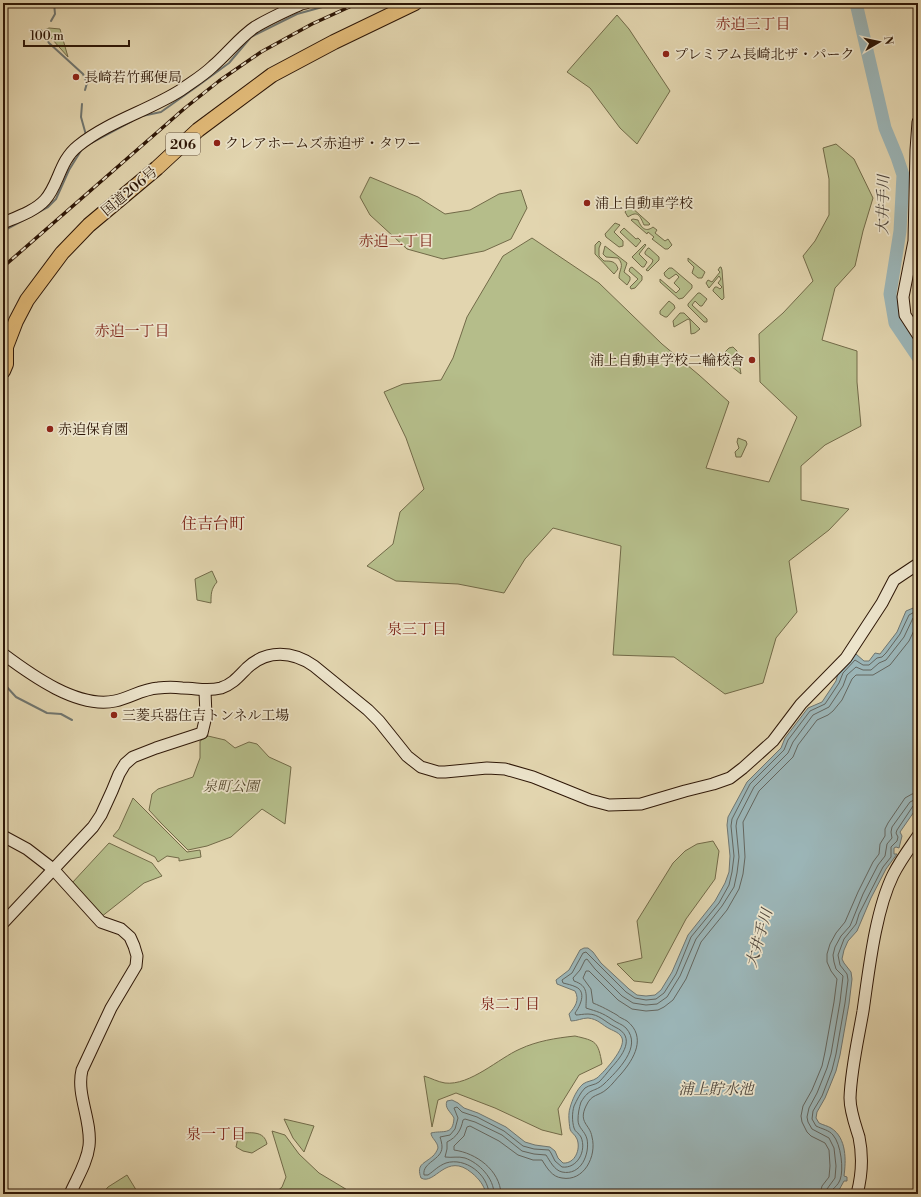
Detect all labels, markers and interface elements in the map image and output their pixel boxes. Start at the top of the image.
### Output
district label: 赤迫三丁目 [715,15,791,34]
scale bar [24,22,129,48]
north arrow [859,22,899,62]
text: 100 m [30,29,64,44]
text: N [880,35,896,46]
place label: プレミアム長崎北ザ・パーク [674,46,854,64]
marker: プレミアム長崎北ザ・パーク [661,49,671,59]
place label: 長崎若竹郵便局 [84,69,182,87]
marker: 長崎若竹郵便局 [71,72,81,82]
road number: 206 [166,133,200,155]
place label: クレアホームズ赤迫ザ・タワー [225,135,421,153]
marker: クレアホームズ赤迫ザ・タワー [212,138,222,148]
street label: 国道206号 [98,163,161,220]
water label: 大井手川 [873,173,894,235]
place label: 浦上自動車学校 [595,195,693,213]
marker: 浦上自動車学校 [582,198,592,208]
district label: 赤迫二丁目 [358,232,434,251]
district label: 赤迫一丁目 [94,322,170,341]
place label: 浦上自動車学校二輪校舎 [590,352,744,370]
marker: 浦上自動車学校二輪校舎 [747,355,757,365]
place label: 赤迫保育園 [58,421,128,439]
marker: 赤迫保育園 [45,424,55,434]
district label: 住吉台町 [181,514,245,534]
district label: 泉三丁目 [387,620,447,639]
place label: 三菱兵器住吉トンネル工場 [122,707,290,725]
marker: 三菱兵器住吉トンネル工場 [109,710,119,720]
park label: 泉町公園 [203,778,261,796]
water label: 大井手川 [742,905,777,970]
district label: 泉二丁目 [480,995,540,1014]
water label: 浦上貯水池 [678,1080,755,1099]
district label: 泉一丁目 [186,1125,246,1144]

